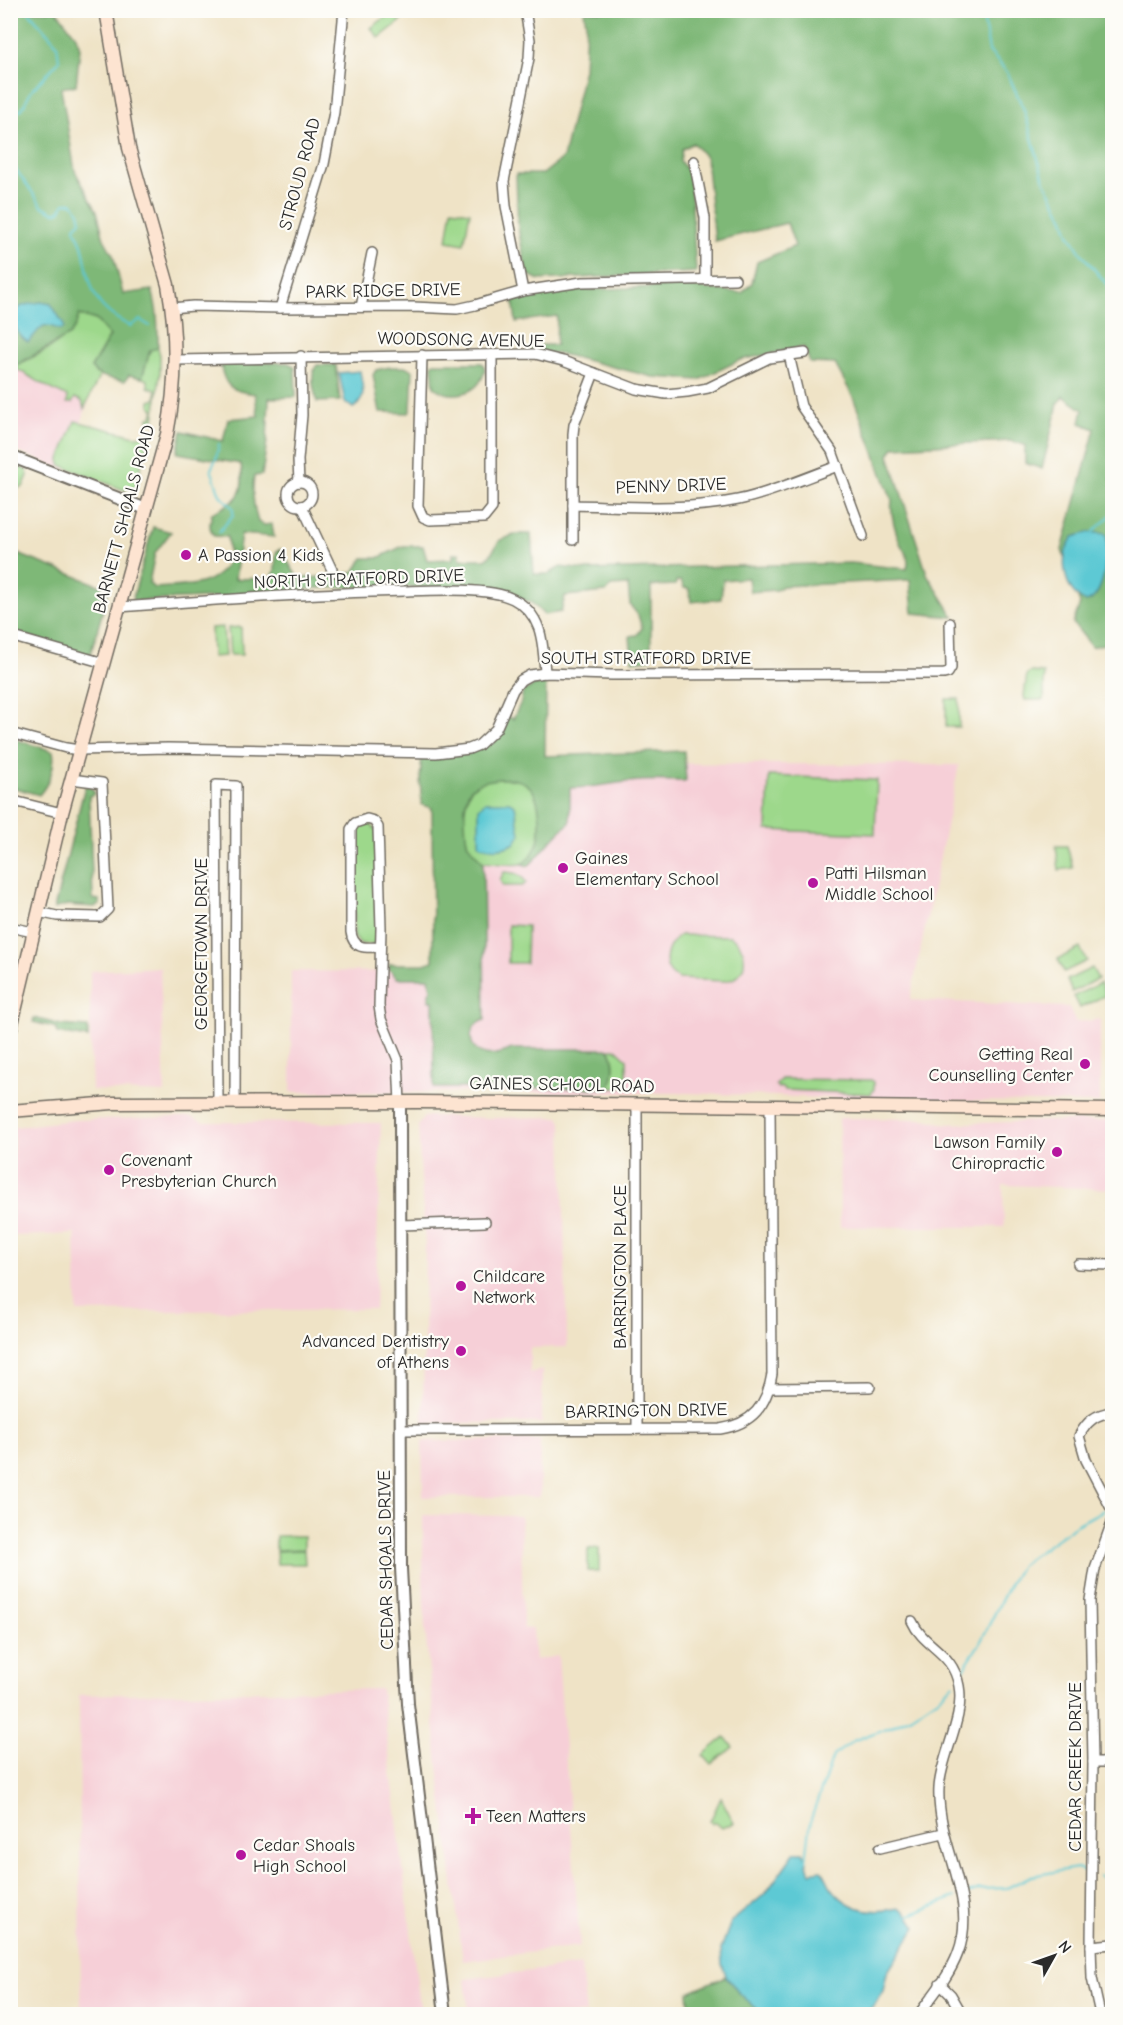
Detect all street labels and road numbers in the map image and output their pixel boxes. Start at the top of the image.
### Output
street label: STROUD ROAD [275,116,325,232]
street label: PARK RIDGE DRIVE [305,279,461,303]
street label: WOODSONG AVENUE [377,328,545,352]
street label: BARNETT SHOALS ROAD [89,422,159,616]
street label: PENNY DRIVE [615,474,727,498]
street label: NORTH STRATFORD DRIVE [254,565,465,593]
street label: SOUTH STRATFORD DRIVE [541,648,751,669]
street label: GEORGETOWN DRIVE [191,858,212,1030]
street label: GAINES SCHOOL ROAD [469,1073,655,1097]
street label: BARRINGTON PLACE [610,1185,631,1349]
street label: BARRINGTON DRIVE [565,1399,727,1423]
street label: CEDAR SHOALS DRIVE [374,1470,398,1650]
street label: CEDAR CREEK DRIVE [1065,1682,1086,1852]

